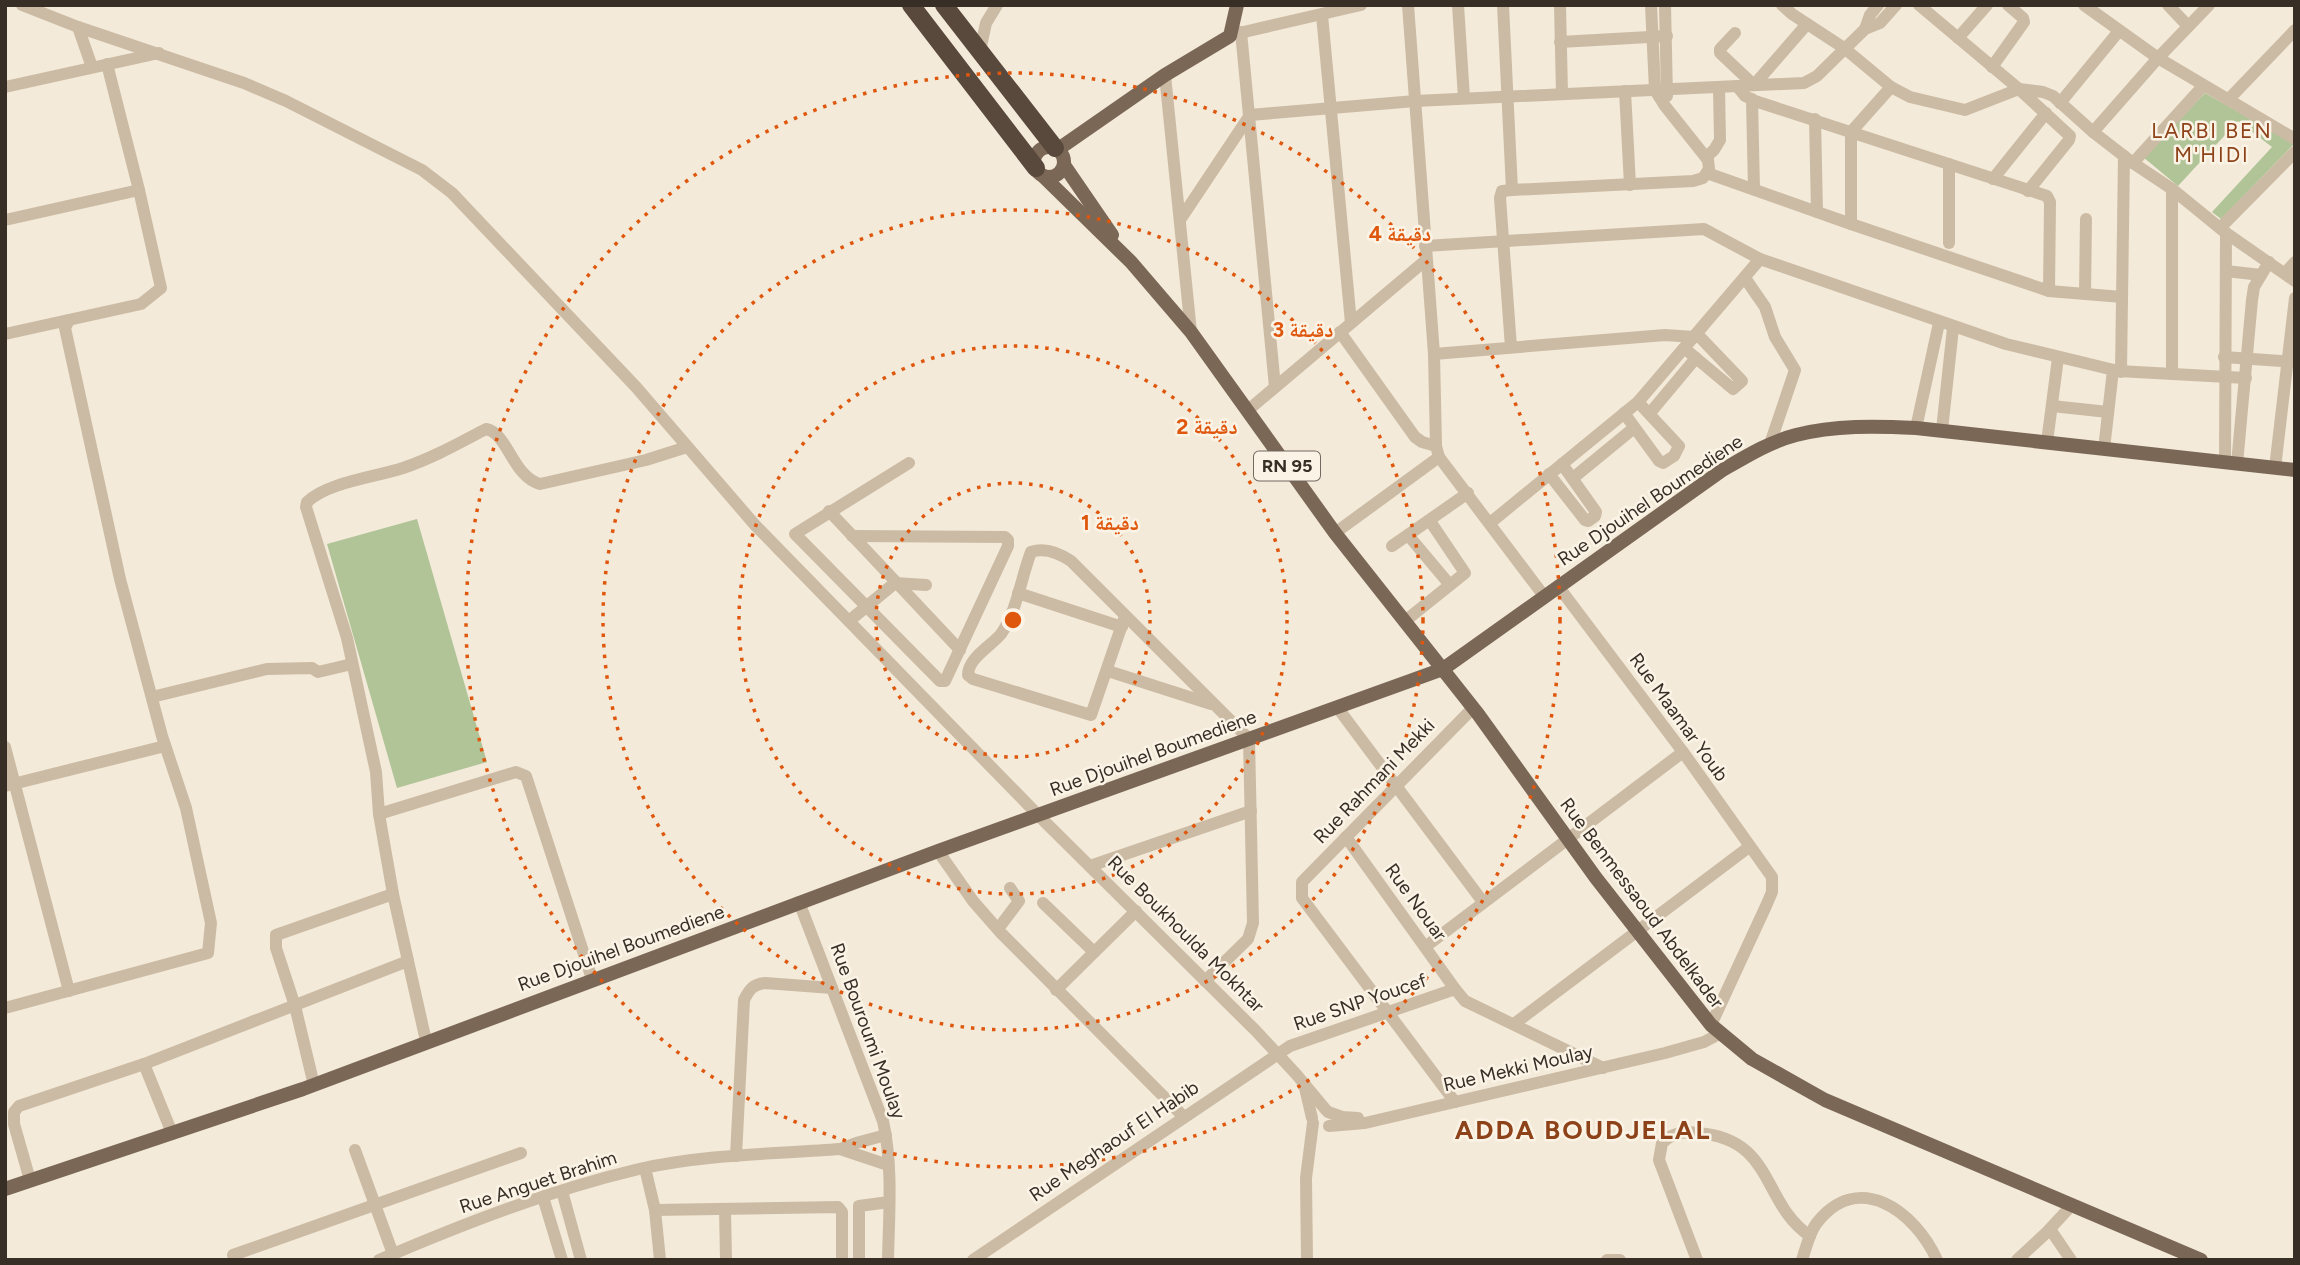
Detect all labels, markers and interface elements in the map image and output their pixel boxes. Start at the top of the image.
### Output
district label: LARBI BEN M'HIDI [2151,118,2273,167]
text: 4 دقيقة [1369,221,1431,246]
text: 3 دقيقة [1273,317,1333,342]
text: 2 دقيقة [1176,414,1238,439]
street label: Rue Djouihel Boumediene [1553,429,1747,571]
road number: RN 95 [1254,452,1320,480]
text: 1 دقيقة [1081,510,1139,535]
centre of rings [1001,608,1025,632]
street label: Rue Maamar Youb [1625,648,1733,786]
street label: Rue Djouihel Boumediene [1047,705,1259,801]
street label: Rue Rahmani Mekki [1309,714,1439,848]
street label: Rue Benmessaoud Abdelkader [1555,793,1729,1013]
street label: Rue Boukhoulda Mokhtar [1103,851,1270,1018]
street label: Rue Nouar [1380,859,1452,946]
street label: Rue Djouihel Boumediene [515,900,727,996]
street label: Rue Bouroumi Moulay [825,940,911,1122]
street label: Rue SNP Youcef [1290,968,1430,1036]
street label: Rue Mekki Moulay [1441,1040,1595,1096]
street label: Rue Meghaouf El Habib [1025,1076,1203,1206]
district label: ADDA BOUDJELAL [1455,1114,1711,1146]
street label: Rue Anguet Brahim [456,1146,620,1218]

